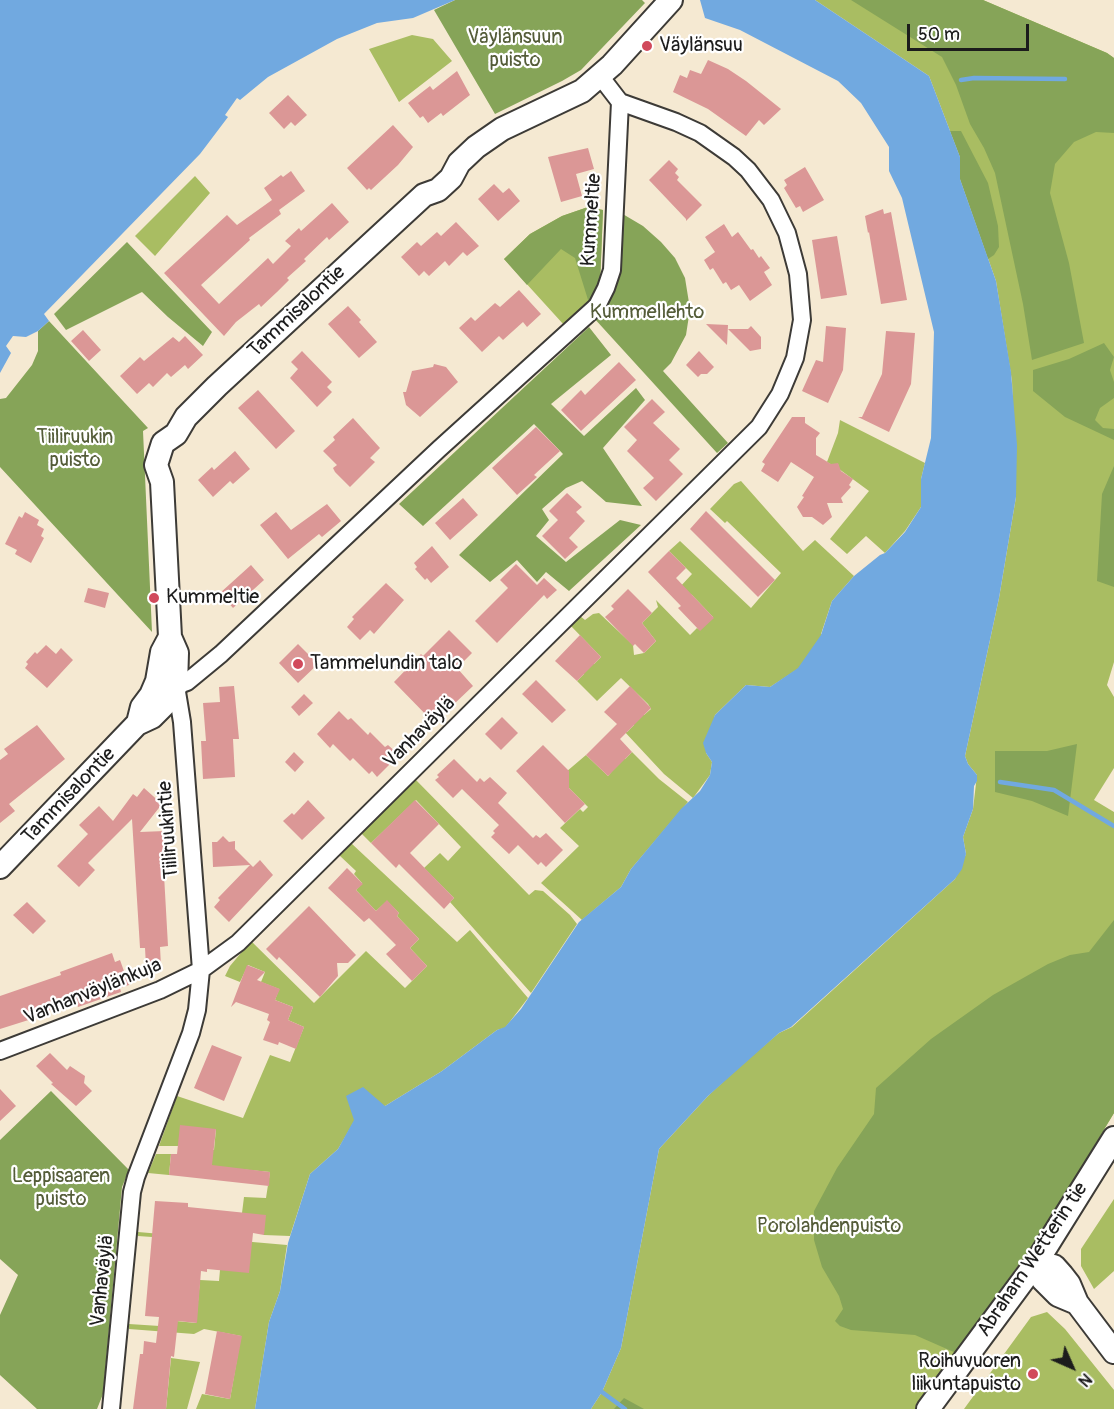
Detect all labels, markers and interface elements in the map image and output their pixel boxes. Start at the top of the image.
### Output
scale bar [910,12,1032,50]
text: 50 m [918,23,960,46]
park label: Väylänsuun puisto [467,26,563,73]
place label: Väylänsuu [659,34,743,58]
marker: Väylänsuu [640,39,654,53]
street label: Kummeltie [577,173,607,267]
street label: Tammisalontie [243,261,351,363]
park label: Kummellehto [590,301,704,325]
park label: Tiiliruukin puisto [37,426,113,473]
place label: Kummeltie [166,586,259,610]
marker: Kummeltie [147,591,161,605]
place label: Tammelundin talo [310,652,462,676]
marker: Tammelundin talo [291,657,305,671]
street label: Vanhaväylä [379,692,461,774]
street label: Tammisalontie [17,743,121,849]
street label: Tiiliruukintie [154,780,184,880]
street label: Vanhanväylänkuja [21,953,165,1031]
park label: Leppisaaren puisto [12,1165,110,1212]
street label: Abraham Wetterin tie [973,1178,1093,1342]
park label: Porolahdenpuisto [757,1215,901,1239]
street label: Vanhaväylä [86,1234,120,1328]
north arrow [1042,1337,1102,1397]
place label: Roihuvuoren liikuntapuisto [911,1350,1021,1397]
marker: Roihuvuoren liikuntapuisto [1026,1367,1040,1381]
text: N [1074,1369,1096,1391]

